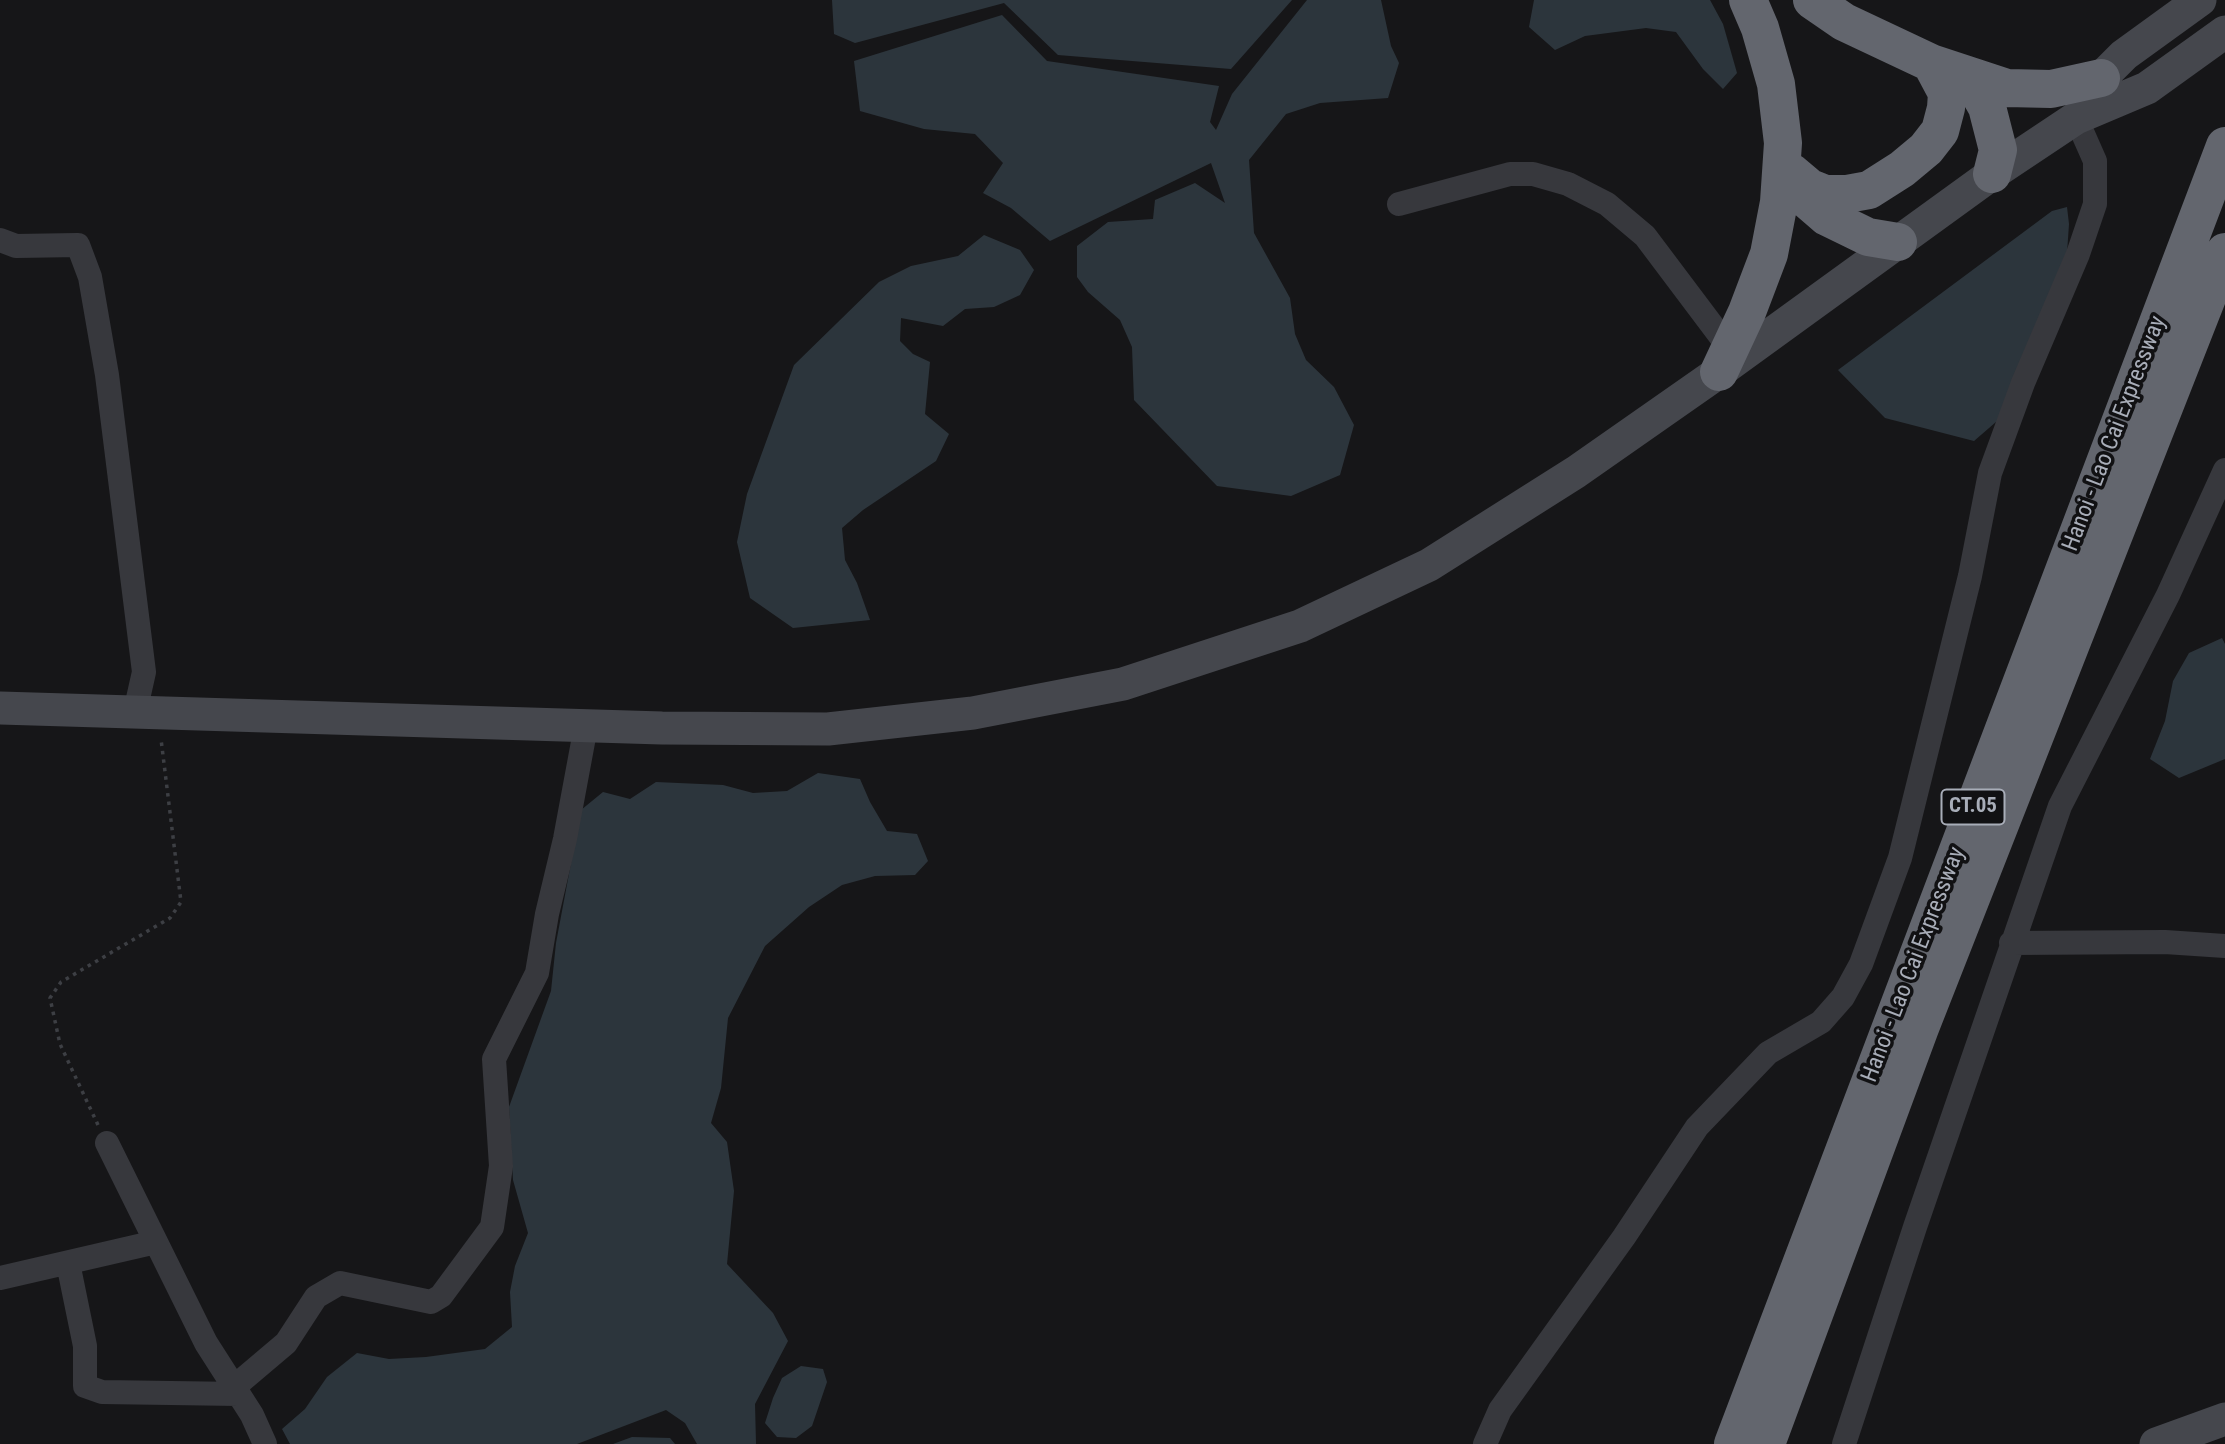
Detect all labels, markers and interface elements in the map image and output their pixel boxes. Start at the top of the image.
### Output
street label: Hanoi - Lao Cai Expressway [2057,312,2173,556]
road number: CT.05 [1941,790,2004,824]
street label: Hanoi - Lao Cai Expressway [1856,843,1972,1087]

